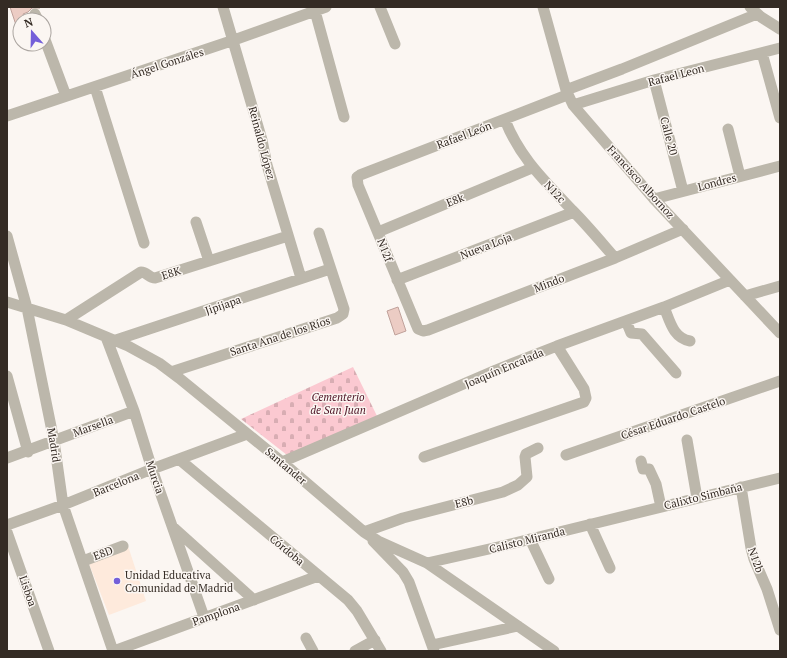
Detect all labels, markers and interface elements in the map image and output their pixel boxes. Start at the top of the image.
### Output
north arrow [12,12,52,52]
text: N [22,14,36,31]
street label: Ángel Gonzáles [129,45,206,81]
street label: Rafael Leon [646,61,706,89]
street label: Reinaldo López [246,105,278,181]
street label: Calle 20 [657,115,681,157]
street label: Rafael León [435,118,494,152]
street label: Francisco Albornoz [604,142,678,222]
street label: Londres [696,170,738,194]
street label: N12c [541,178,569,206]
street label: E8k [444,190,466,210]
street label: Nueva Loja [458,230,514,262]
street label: N12f [374,236,396,265]
street label: E8K [160,263,183,283]
street label: Mindo [532,271,566,295]
street label: Jipijapa [203,292,243,318]
street label: Santa Ana de los Ríos [228,313,332,359]
street label: Joaquín Encalada [462,345,546,391]
park label: Cementerio de San Juan [310,390,366,417]
street label: César Eduardo Castelo [619,394,727,442]
street label: Marsella [71,412,115,440]
street label: Madrid [44,427,64,463]
street label: Santander [262,445,310,488]
street label: Murcia [143,459,167,496]
street label: Barcelona [91,468,142,500]
street label: Calixto Simbaña [662,479,744,512]
street label: E8b [453,493,475,511]
street label: Calisto Miranda [488,524,567,556]
street label: Córdoba [267,532,307,569]
street label: E8D [91,543,115,563]
street label: N12b [745,545,767,575]
place label: Unidad Educativa Comunidad de Madrid [125,568,233,595]
street label: Lisboa [16,574,40,609]
marker: Unidad Educativa Comunidad de Madrid [112,576,122,586]
street label: Pamplona [190,599,242,629]

